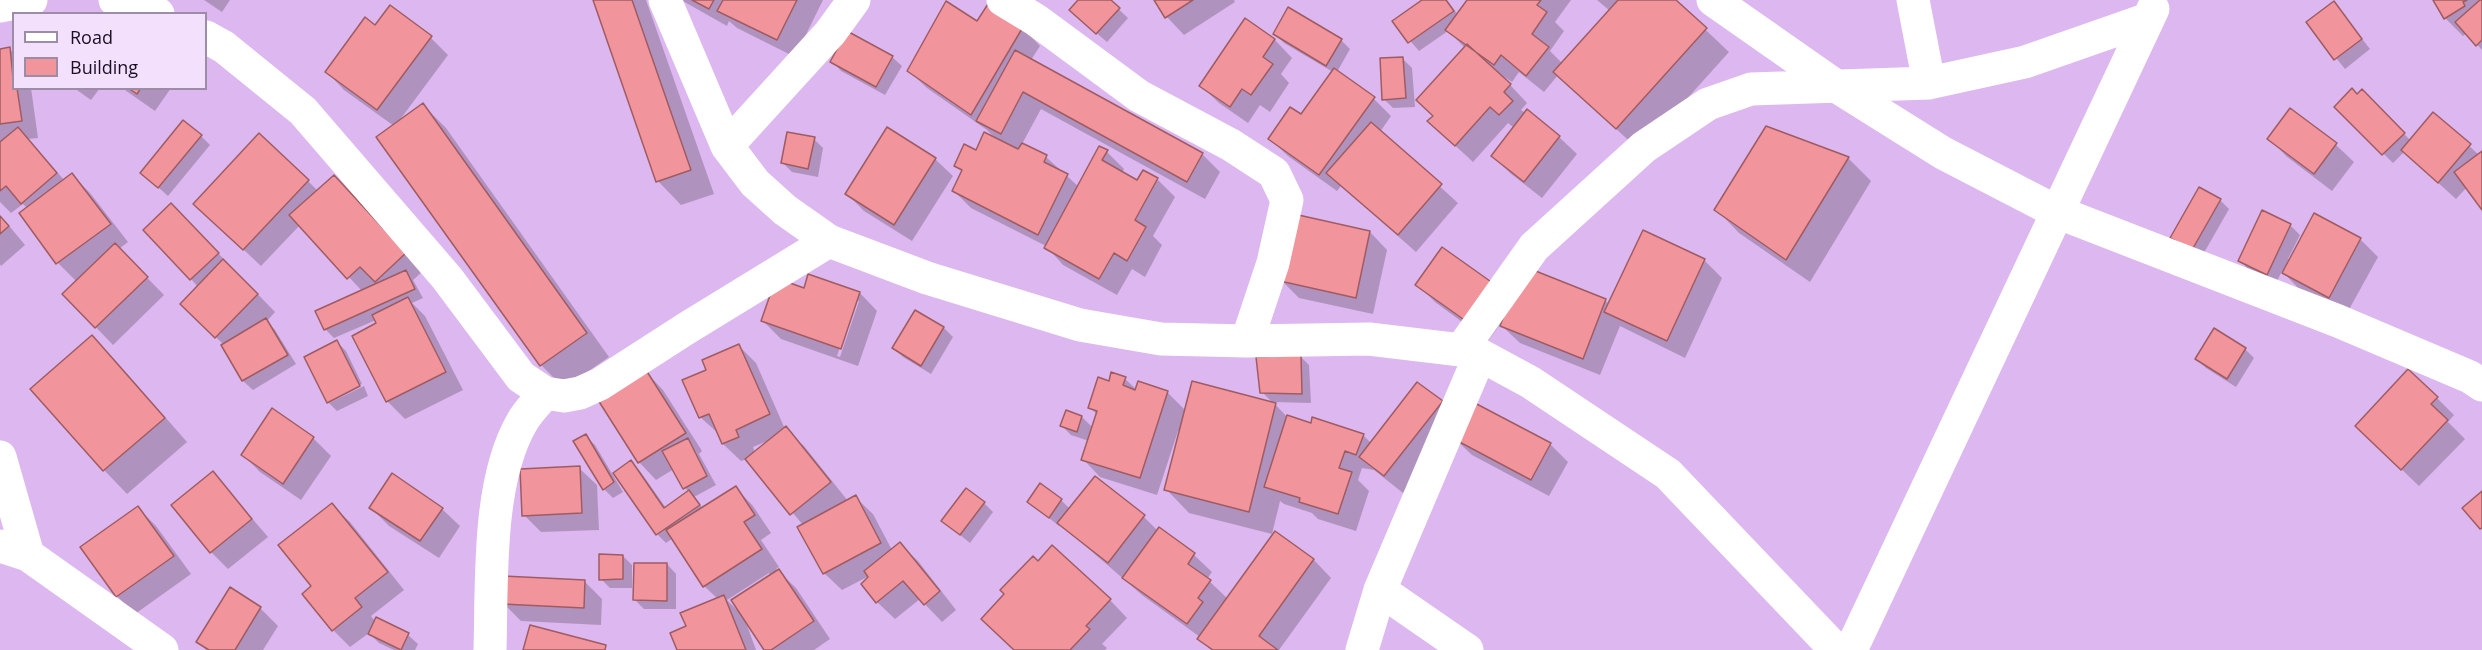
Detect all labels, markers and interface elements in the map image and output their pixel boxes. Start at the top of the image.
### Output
legend [12,12,207,90]
text: Road [70,25,113,49]
text: Building [70,55,138,79]

